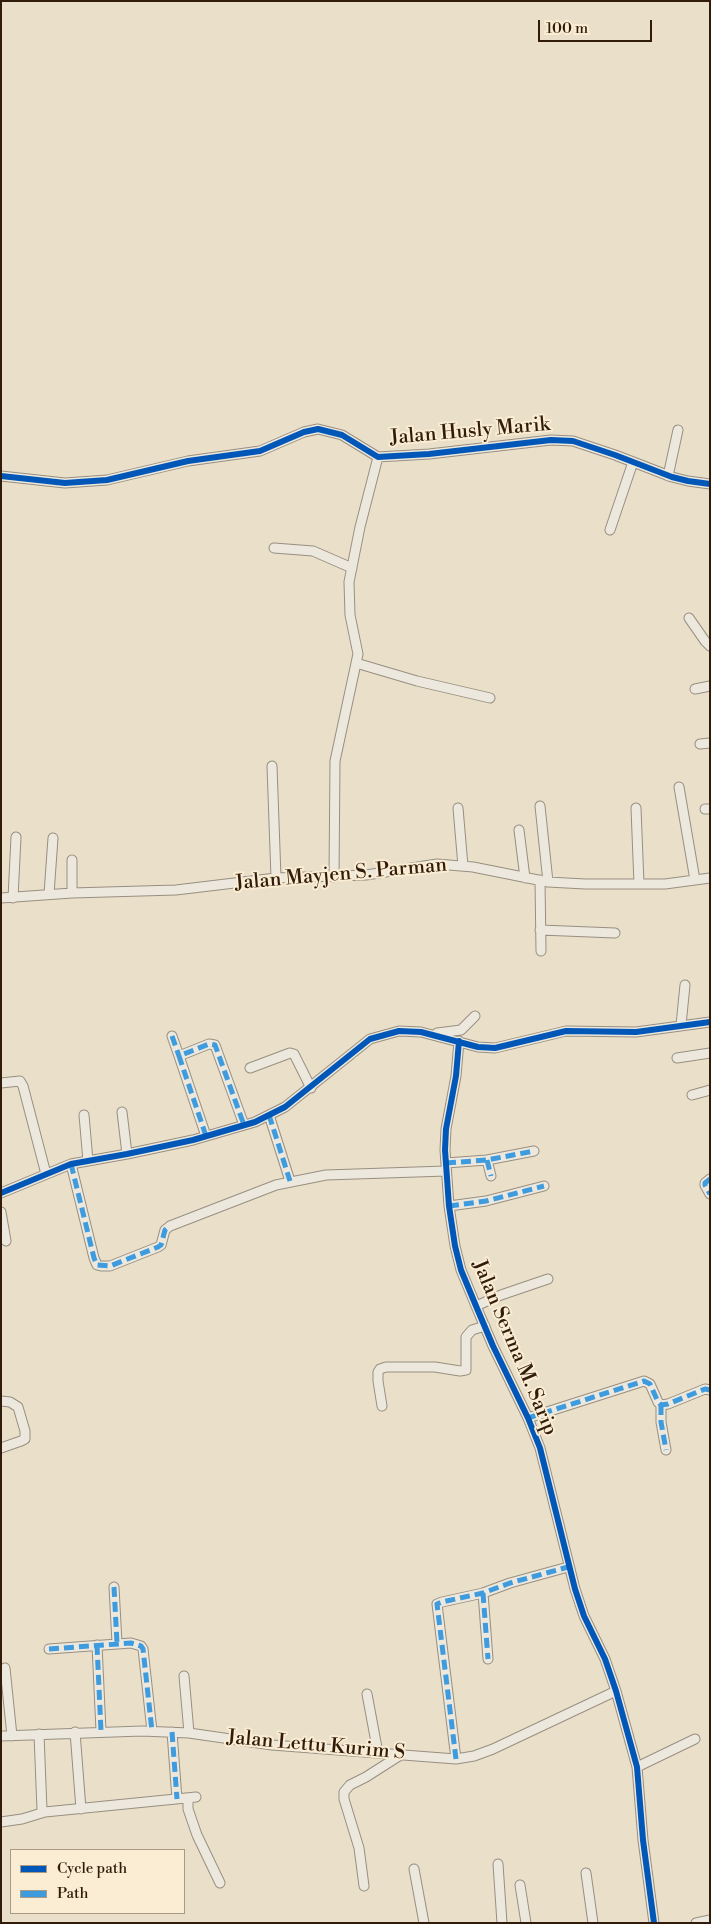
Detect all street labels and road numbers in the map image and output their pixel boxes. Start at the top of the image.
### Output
street label: Jalan Husly Marik [389,413,551,451]
street label: Jalan Mayjen S. Parman [234,854,448,896]
street label: Jalan Serma M. Sarip [466,1257,562,1439]
street label: Jalan Lettu Kurim S [226,1726,406,1766]

